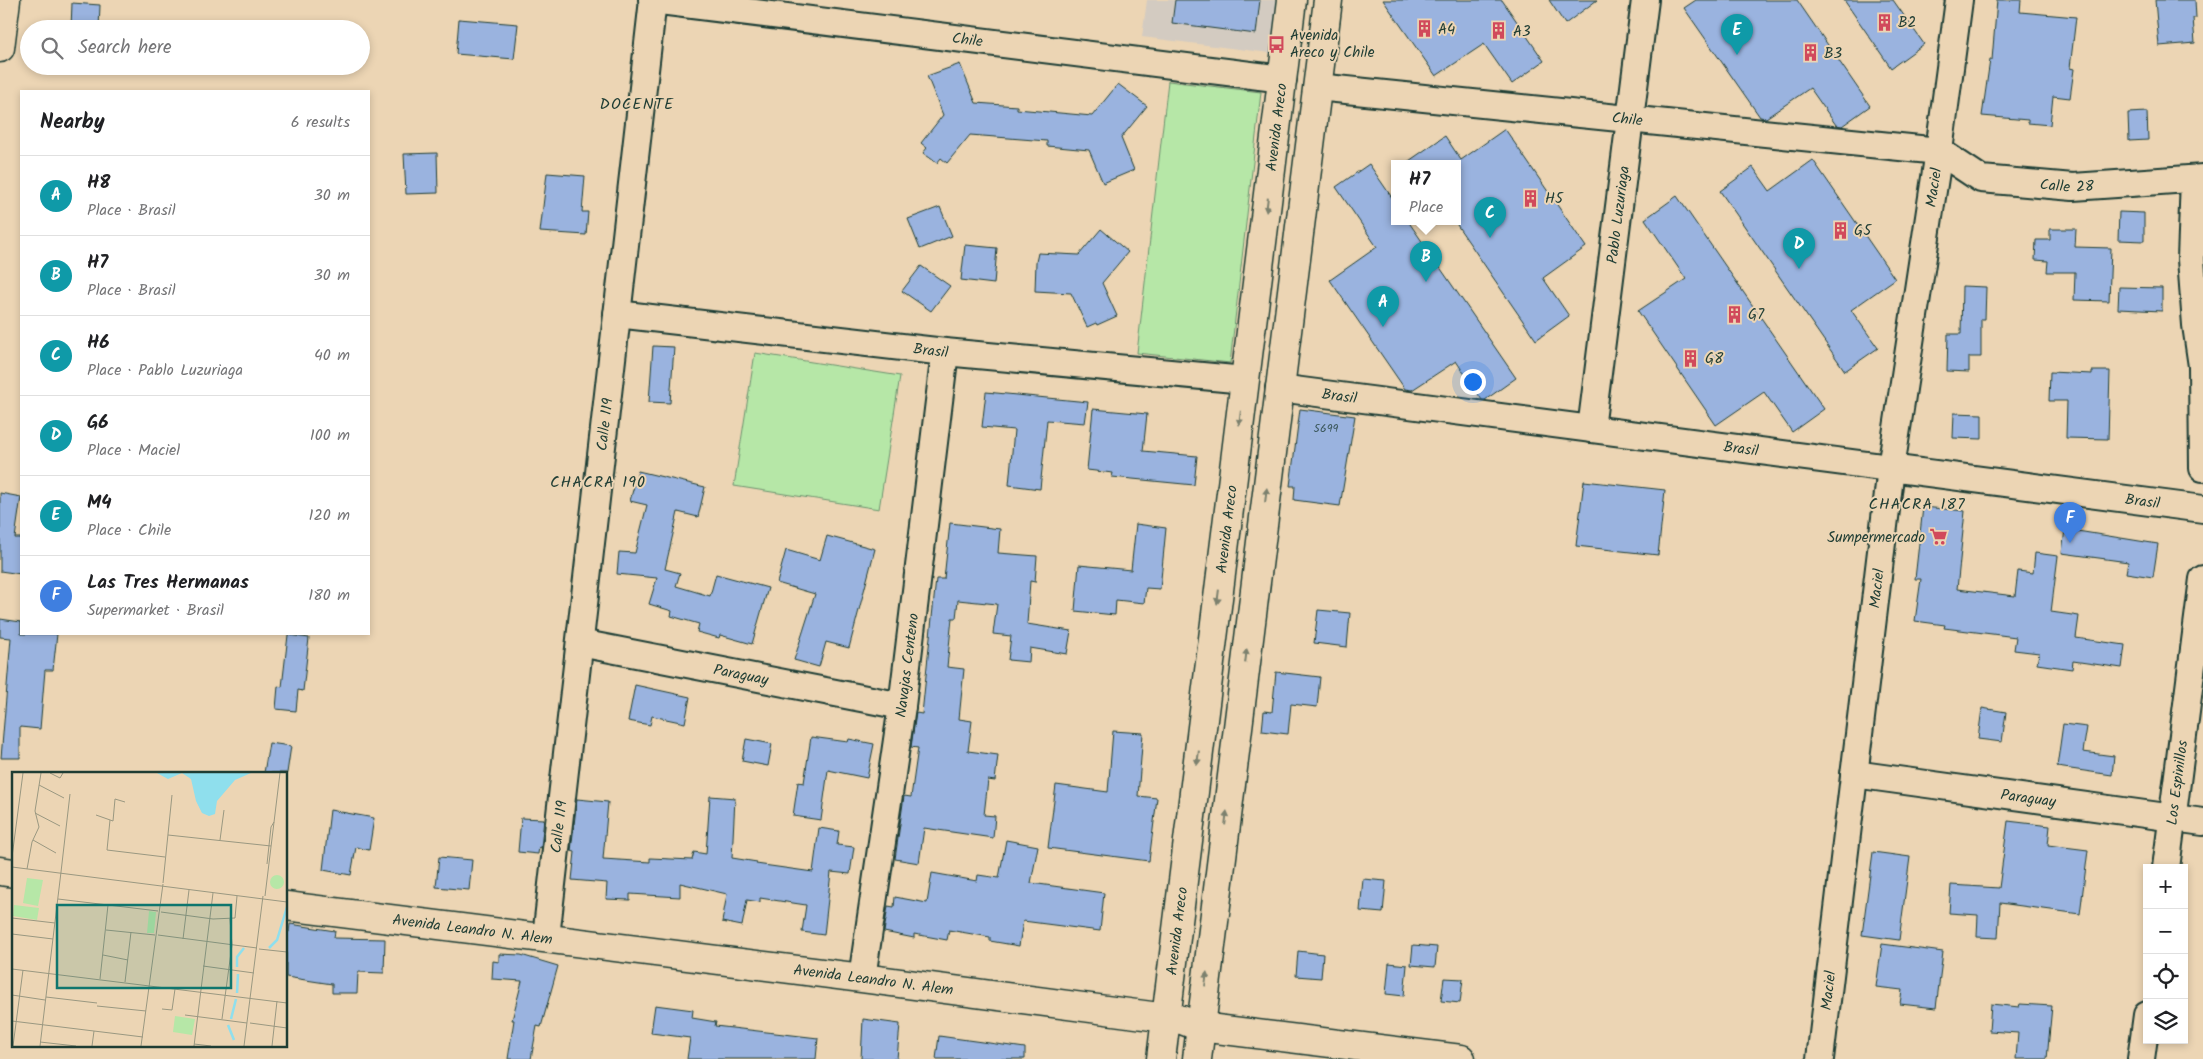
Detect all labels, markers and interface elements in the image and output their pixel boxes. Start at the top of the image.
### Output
place label: B2 [1898,11,1916,35]
building icon: B2 [1874,12,1894,32]
pin: E [1721,14,1753,55]
place label: A4 [1438,18,1455,42]
building icon: A4 [1414,19,1434,39]
search box [20,20,370,75]
place label: A3 [1513,20,1531,44]
building icon: A3 [1489,21,1509,41]
place label: Avenida Areco y Chile [1290,24,1375,65]
street label: Chile [951,27,985,54]
text: Search here [78,33,172,63]
icon: search [38,34,66,62]
bus stop icon: Avenida Areco y Chile [1266,34,1286,54]
place label: B3 [1824,42,1843,66]
building icon: B3 [1800,43,1820,63]
street label: Avenida Areco [1260,82,1295,173]
district label: DOCENTE [600,92,674,117]
text: Nearby [40,106,105,139]
street label: Chile [1611,106,1644,133]
text: 6 results [291,110,350,135]
popup [1391,160,1461,225]
street label: Pablo Luzuriaga [1601,164,1637,265]
text: H7 [1409,165,1430,195]
street label: Maciel [1920,166,1949,209]
text: H8 [87,168,111,198]
street label: Calle 28 [2039,173,2096,200]
text: A [51,183,61,208]
text: 30 m [314,183,350,208]
place label: H5 [1545,187,1564,211]
building icon: H5 [1521,188,1541,208]
text: Place [1409,195,1443,220]
one-way arrow [1263,197,1271,213]
pin: C [1474,197,1506,238]
text: Place · Brasil [87,198,176,223]
place label: G5 [1854,219,1872,243]
building icon: G5 [1830,220,1850,240]
pin: D [1783,228,1815,269]
pin: B [1410,241,1442,282]
text: H7 [87,248,108,278]
text: B [51,263,61,288]
text: 30 m [314,263,350,288]
text: Place · Brasil [87,278,176,303]
pin: A [1367,286,1399,327]
place label: G7 [1748,303,1765,327]
building icon: G7 [1724,304,1744,324]
text: H6 [87,328,110,358]
street label: Brasil [912,337,950,365]
text: C [51,343,61,368]
text: 40 m [314,343,350,368]
place label: G8 [1705,347,1724,371]
building icon: G8 [1681,348,1701,368]
text: Place · Pablo Luzuriaga [87,358,243,383]
your location [1460,369,1486,395]
street label: Brasil [1320,383,1359,411]
street label: Calle 119 [591,396,621,452]
text: G6 [87,408,109,438]
one-way arrow [1236,410,1244,426]
house number: 5699 [1314,419,1339,438]
text: D [51,423,61,448]
text: 100 m [310,423,350,448]
street label: Brasil [1722,435,1760,464]
text: Place · Maciel [87,438,180,463]
district label: CHACRA 190 [550,470,646,495]
street label: Avenida Areco [1210,483,1245,575]
one-way arrow [1262,487,1270,503]
text: M4 [87,488,112,518]
street label: Brasil [2123,488,2162,516]
district label: CHACRA 187 [1868,492,1966,517]
pin: F [2054,502,2086,543]
text: E [52,503,60,528]
text: 120 m [309,503,350,528]
text: Place · Chile [87,518,171,543]
place label: Sumpermercado [1827,526,1925,550]
supermarket icon: Sumpermercado [1929,527,1949,547]
street label: Maciel [1863,567,1892,610]
text: Las Tres Hermanas [87,568,249,598]
text: F [52,583,60,608]
text: 180 m [308,583,350,608]
one-way arrow [1214,589,1222,605]
text: Supermarket · Brasil [87,598,224,623]
street label: Navajas Centeno [889,612,926,719]
one-way arrow [1242,648,1250,664]
street label: Paraguay [711,658,771,693]
street label: Los Espinillos [2161,738,2195,827]
one-way arrow [1194,750,1202,766]
inset map [12,772,288,1046]
street label: Paraguay [1999,783,2058,815]
street label: Calle 119 [545,798,575,855]
one-way arrow [1222,809,1230,825]
map controls [2143,864,2188,1044]
button: + [2143,864,2188,909]
street label: Avenida Areco [1160,885,1195,977]
street label: Avenida Leandro N. Alem [391,908,554,952]
button: − [2143,909,2188,954]
button: locate [2143,954,2188,999]
street label: Avenida Leandro N. Alem [792,959,955,1003]
street label: Maciel [1815,969,1844,1012]
one-way arrow [1202,971,1210,987]
button: layers [2143,999,2188,1044]

